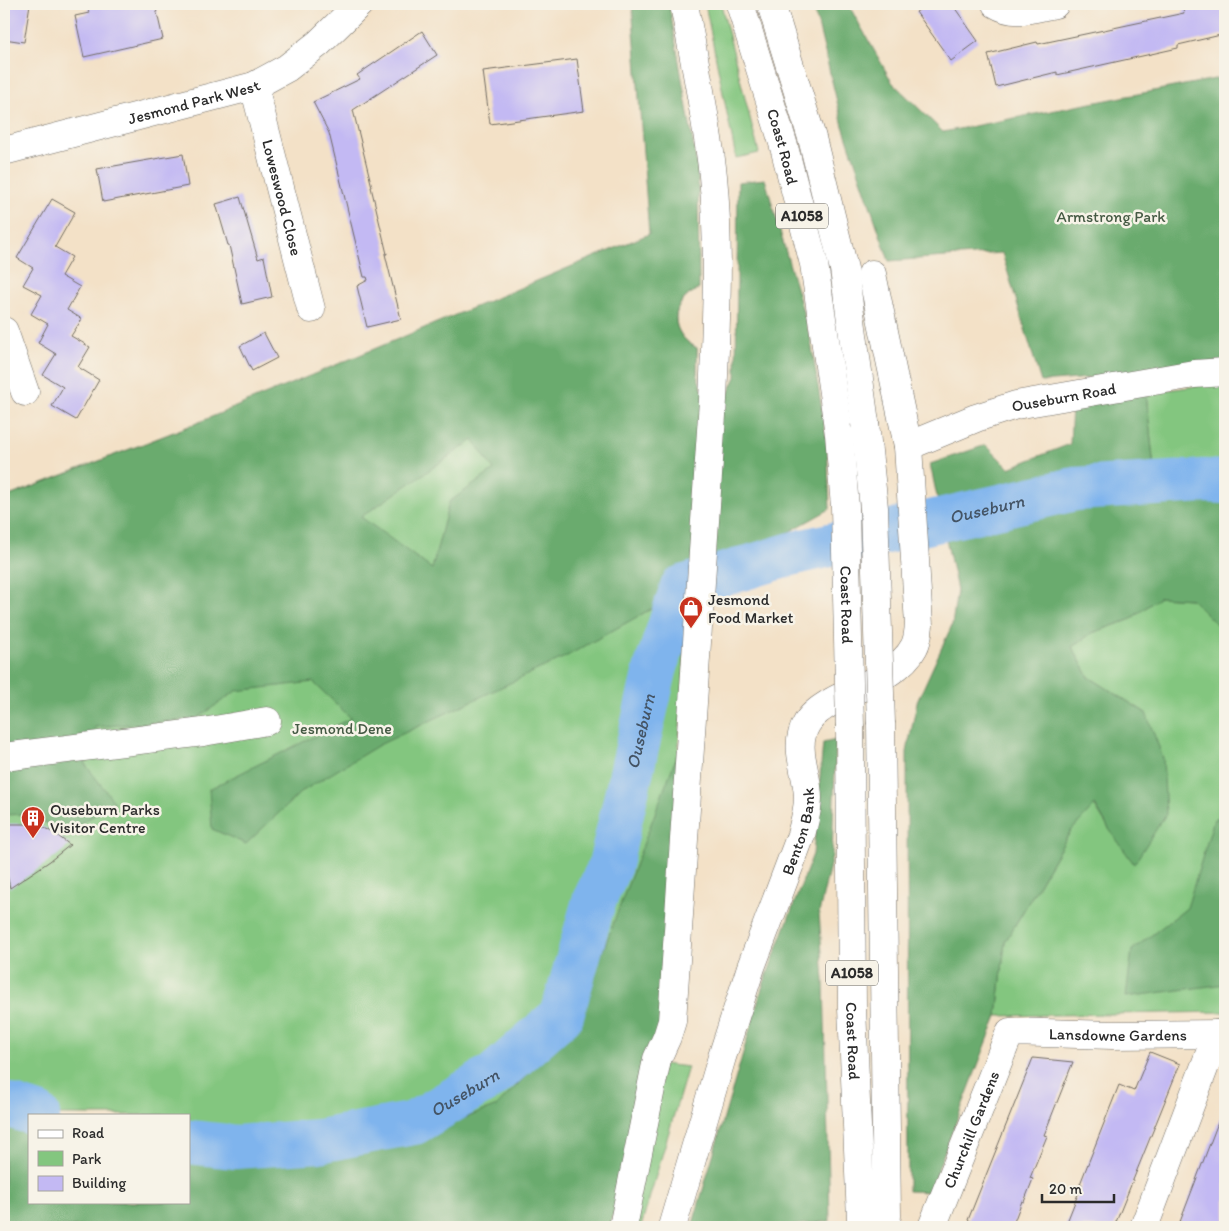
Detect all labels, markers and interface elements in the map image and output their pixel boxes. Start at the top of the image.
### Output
street label: Jesmond Park West [126,75,263,128]
street label: Coast Road [763,106,803,187]
street label: Loweswood Close [258,137,307,258]
road number: A1058 [776,204,828,228]
park label: Armstrong Park [1056,207,1166,226]
street label: Ouseburn Road [1010,378,1118,415]
water label: Ouseburn [947,490,1027,528]
street label: Coast Road [837,565,858,644]
place label: Jesmond Food Market [708,590,794,627]
shop icon: Jesmond Food Market [678,595,704,629]
water label: Ouseburn [622,691,660,771]
park label: Jesmond Dene [292,719,392,738]
street label: Benton Bank [777,787,818,877]
place label: Ouseburn Parks Visitor Centre [50,800,160,837]
building icon: Ouseburn Parks Visitor Centre [20,805,46,839]
road number: A1058 [826,960,878,986]
street label: Coast Road [842,1002,865,1081]
street label: Lansdowne Gardens [1049,1024,1187,1045]
water label: Ouseburn [426,1064,504,1122]
street label: Churchill Gardens [939,1068,1003,1191]
legend [28,1114,190,1204]
text: Road [72,1124,105,1142]
text: Park [72,1150,102,1168]
scale bar [1042,1171,1114,1203]
text: Building [72,1174,126,1192]
text: 20 m [1049,1180,1083,1198]

